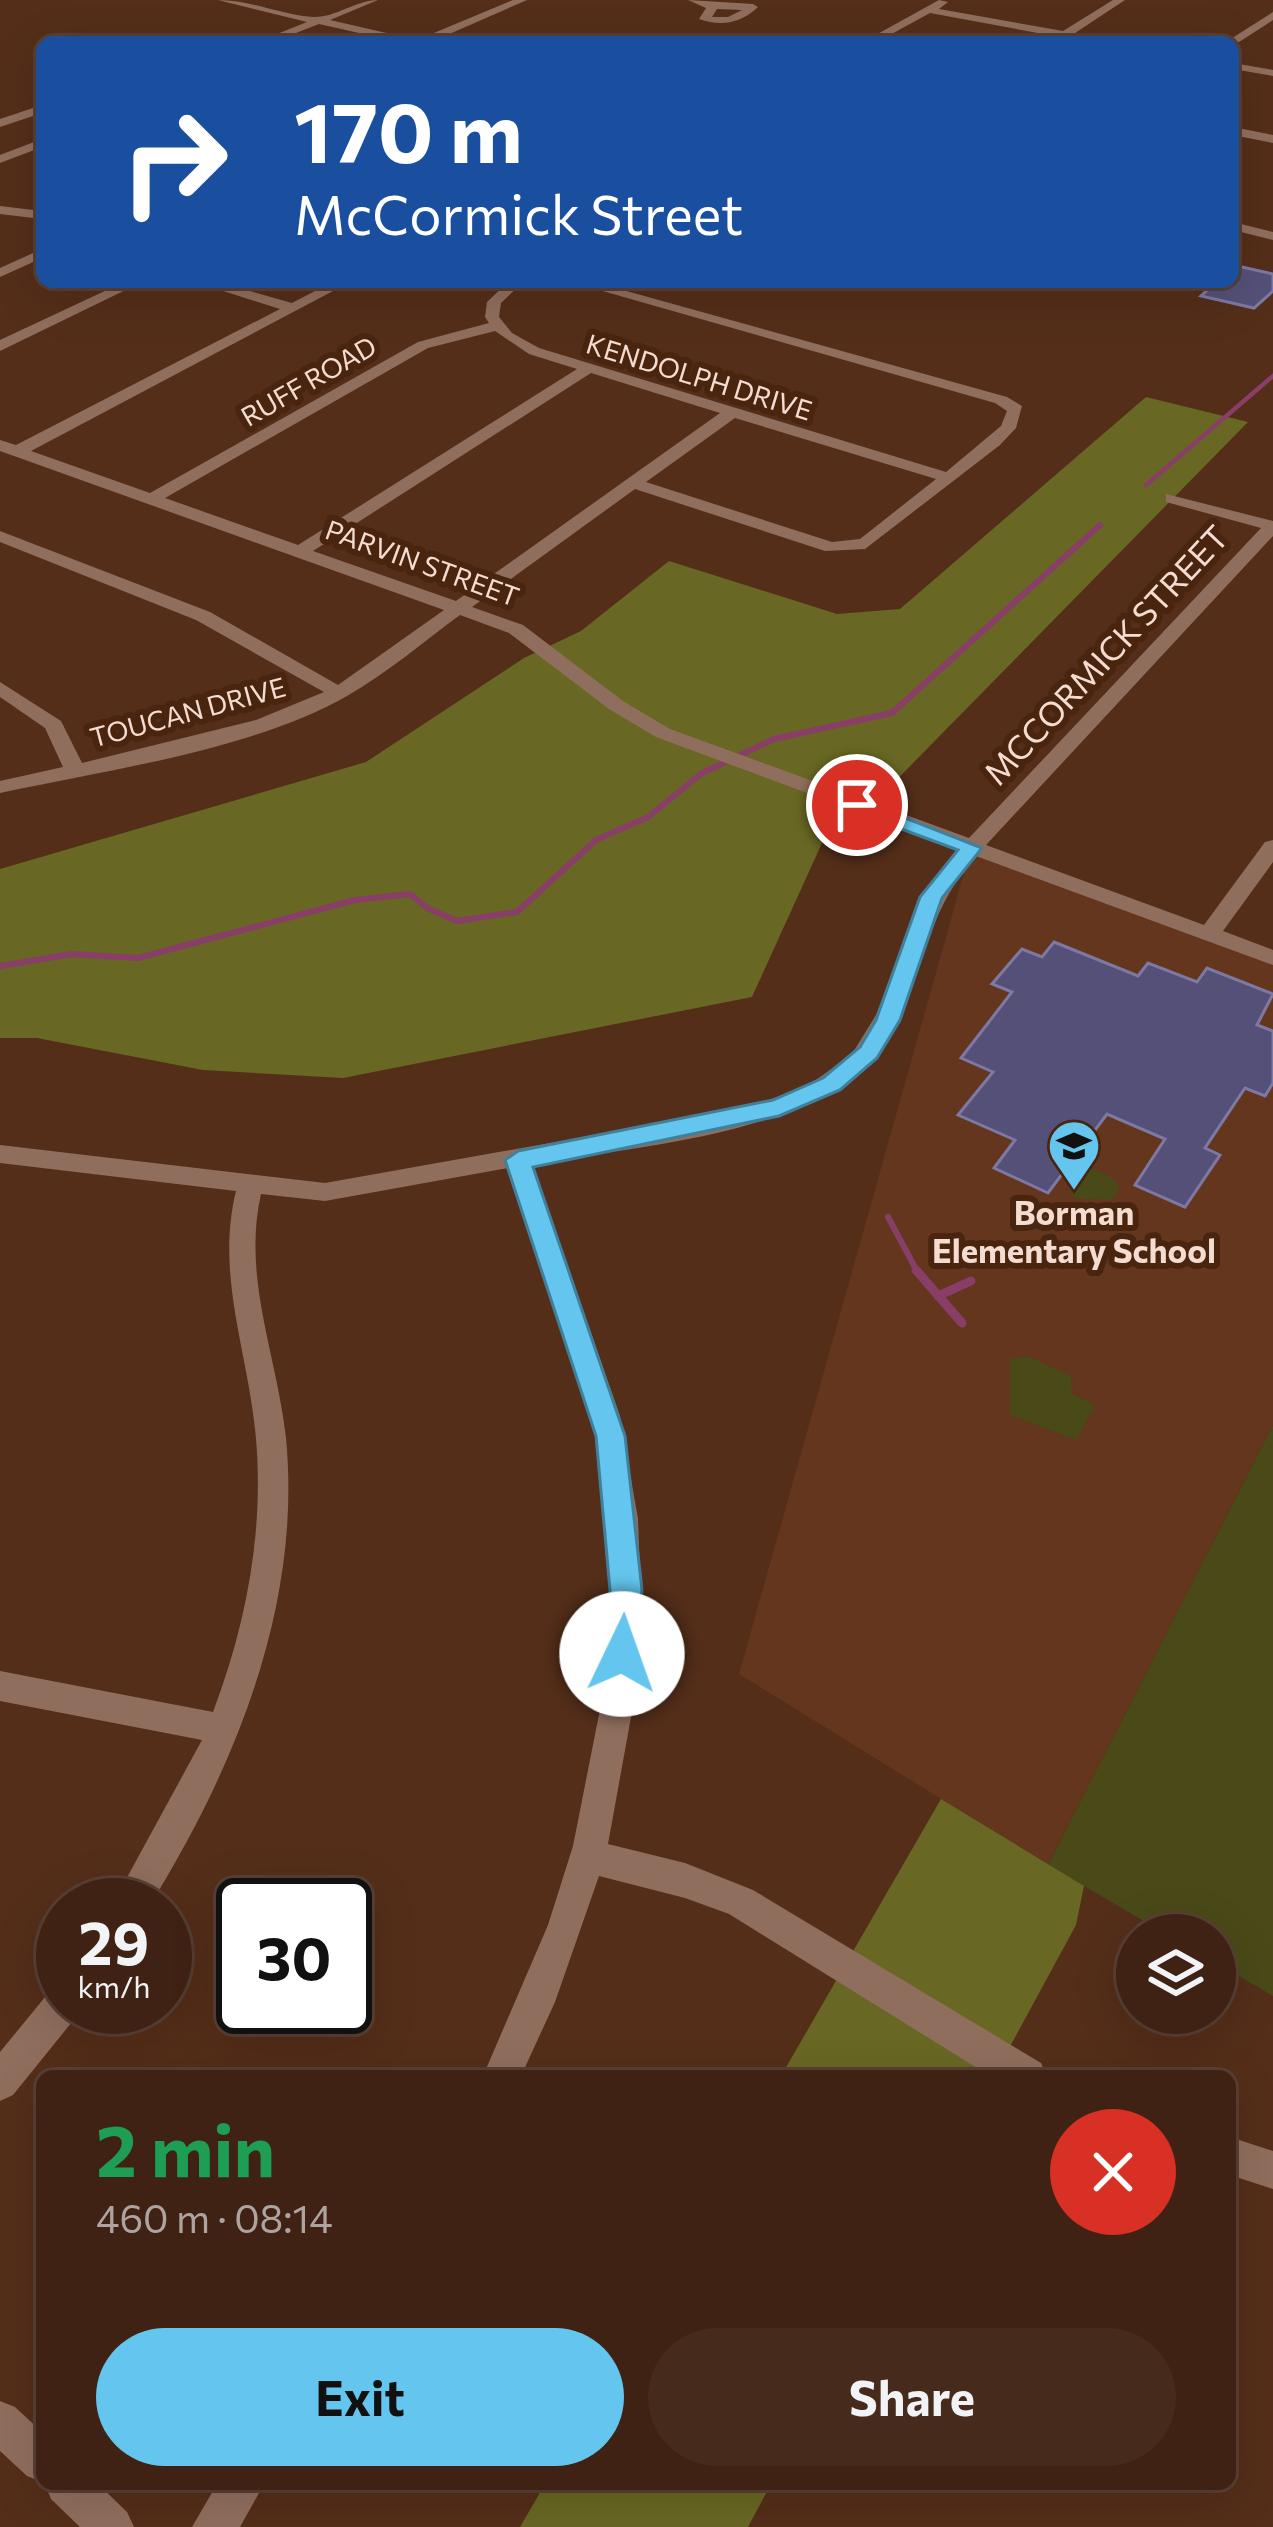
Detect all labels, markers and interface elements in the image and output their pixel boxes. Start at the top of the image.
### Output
text: 170 m [294,78,523,180]
icon: right [96,84,252,240]
text: McCormick Street [294,180,743,246]
street label: KENDOLPH DRIVE [583,327,816,427]
street label: RUFF ROAD [235,329,382,433]
street label: PARVIN STREET [321,512,524,613]
street label: MCCORMICK STREET [974,516,1236,792]
street label: TOUCAN DRIVE [86,670,289,753]
pin [806,754,908,856]
icon: arrive [824,772,890,838]
school or university icon: Borman Elementary School [1046,1118,1102,1192]
place label: Borman Elementary School [932,1191,1216,1270]
position arrow [559,1591,685,1717]
speed limit sign: 30 [216,1878,372,2034]
text: 29 [79,1904,149,1977]
map controls [1116,1914,1236,2034]
button: layers [1116,1914,1236,2034]
text: km/h [78,1967,150,2004]
text: 2 min [96,2104,275,2192]
button: close [1050,2109,1176,2235]
text: 460 m · 08:14 [96,2193,333,2241]
button: Exit [96,2328,624,2466]
button: Share [648,2328,1176,2466]

